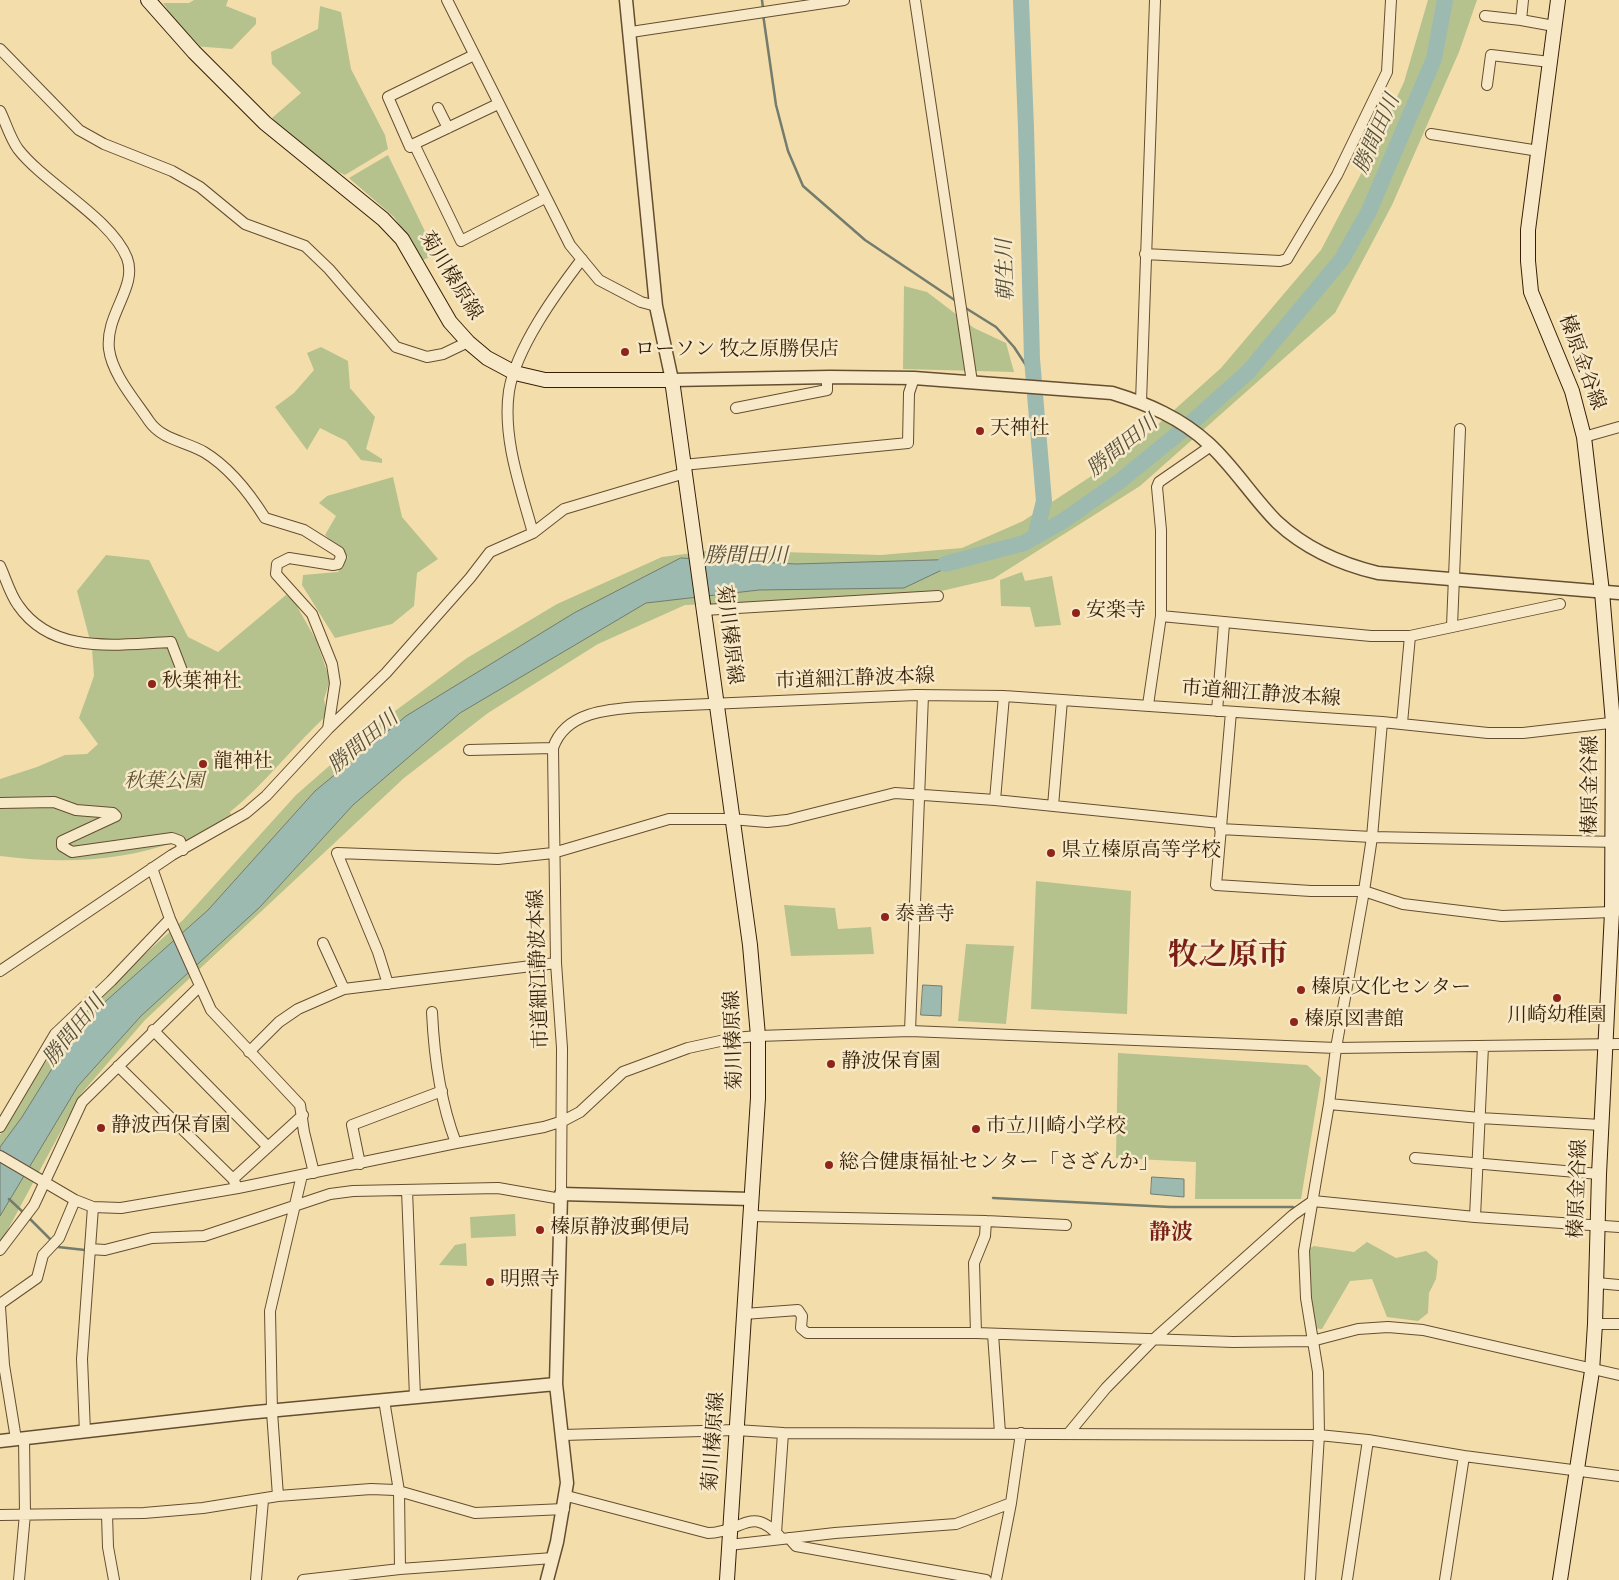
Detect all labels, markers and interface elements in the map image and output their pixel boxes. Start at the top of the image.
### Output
water label: 勝間田川 [1350,92,1408,178]
street label: 菊川榛原線 [412,228,486,326]
water label: 朝生川 [994,238,1022,302]
street label: 榛原金谷線 [1552,312,1608,414]
place label: ローソン 牧之原勝俣店 [635,340,839,364]
marker: ローソン 牧之原勝俣店 [619,346,631,358]
water label: 勝間田川 [1083,412,1165,484]
place label: 天神社 [990,419,1050,443]
marker: 天神社 [974,425,986,437]
water label: 勝間田川 [704,545,788,571]
street label: 菊川榛原線 [709,584,745,686]
place label: 安楽寺 [1086,601,1146,625]
marker: 安楽寺 [1070,607,1082,619]
street label: 市道細江静波本線 [775,666,935,696]
place label: 秋葉神社 [162,672,242,696]
marker: 秋葉神社 [146,678,158,690]
street label: 市道細江静波本線 [1180,678,1342,714]
water label: 勝間田川 [325,707,405,781]
street label: 榛原金谷線 [1581,735,1605,835]
place label: 龍神社 [213,752,273,776]
marker: 龍神社 [197,758,209,770]
park label: 秋葉公園 [124,772,204,796]
place label: 県立榛原高等学校 [1061,841,1221,865]
marker: 県立榛原高等学校 [1045,847,1057,859]
street label: 市道細江静波本線 [526,889,556,1049]
place label: 泰善寺 [895,905,955,929]
marker: 泰善寺 [879,911,891,923]
district label: 牧之原市 [1168,941,1288,977]
place label: 榛原文化センター [1311,978,1471,1002]
marker: 榛原文化センター [1295,984,1307,996]
street label: 菊川榛原線 [722,990,750,1090]
water label: 勝間田川 [40,991,112,1073]
marker: 川崎幼稚園 [1551,992,1563,1004]
place label: 川崎幼稚園 [1507,1006,1607,1030]
place label: 榛原図書館 [1304,1010,1404,1034]
marker: 榛原図書館 [1288,1016,1300,1028]
place label: 静波保育園 [841,1052,941,1076]
marker: 静波保育園 [825,1058,837,1070]
place label: 静波西保育園 [111,1116,231,1140]
place label: 市立川崎小学校 [986,1117,1126,1141]
marker: 静波西保育園 [95,1122,107,1134]
marker: 市立川崎小学校 [970,1123,982,1135]
street label: 榛原金谷線 [1566,1139,1594,1239]
place label: 総合健康福祉センター「さざんか」 [839,1153,1159,1177]
marker: 総合健康福祉センター「さざんか」 [823,1159,835,1171]
place label: 榛原静波郵便局 [550,1218,690,1242]
district label: 静波 [1149,1222,1193,1248]
marker: 榛原静波郵便局 [534,1224,546,1236]
place label: 明照寺 [500,1270,560,1294]
marker: 明照寺 [484,1276,496,1288]
street label: 菊川榛原線 [701,1391,731,1493]

